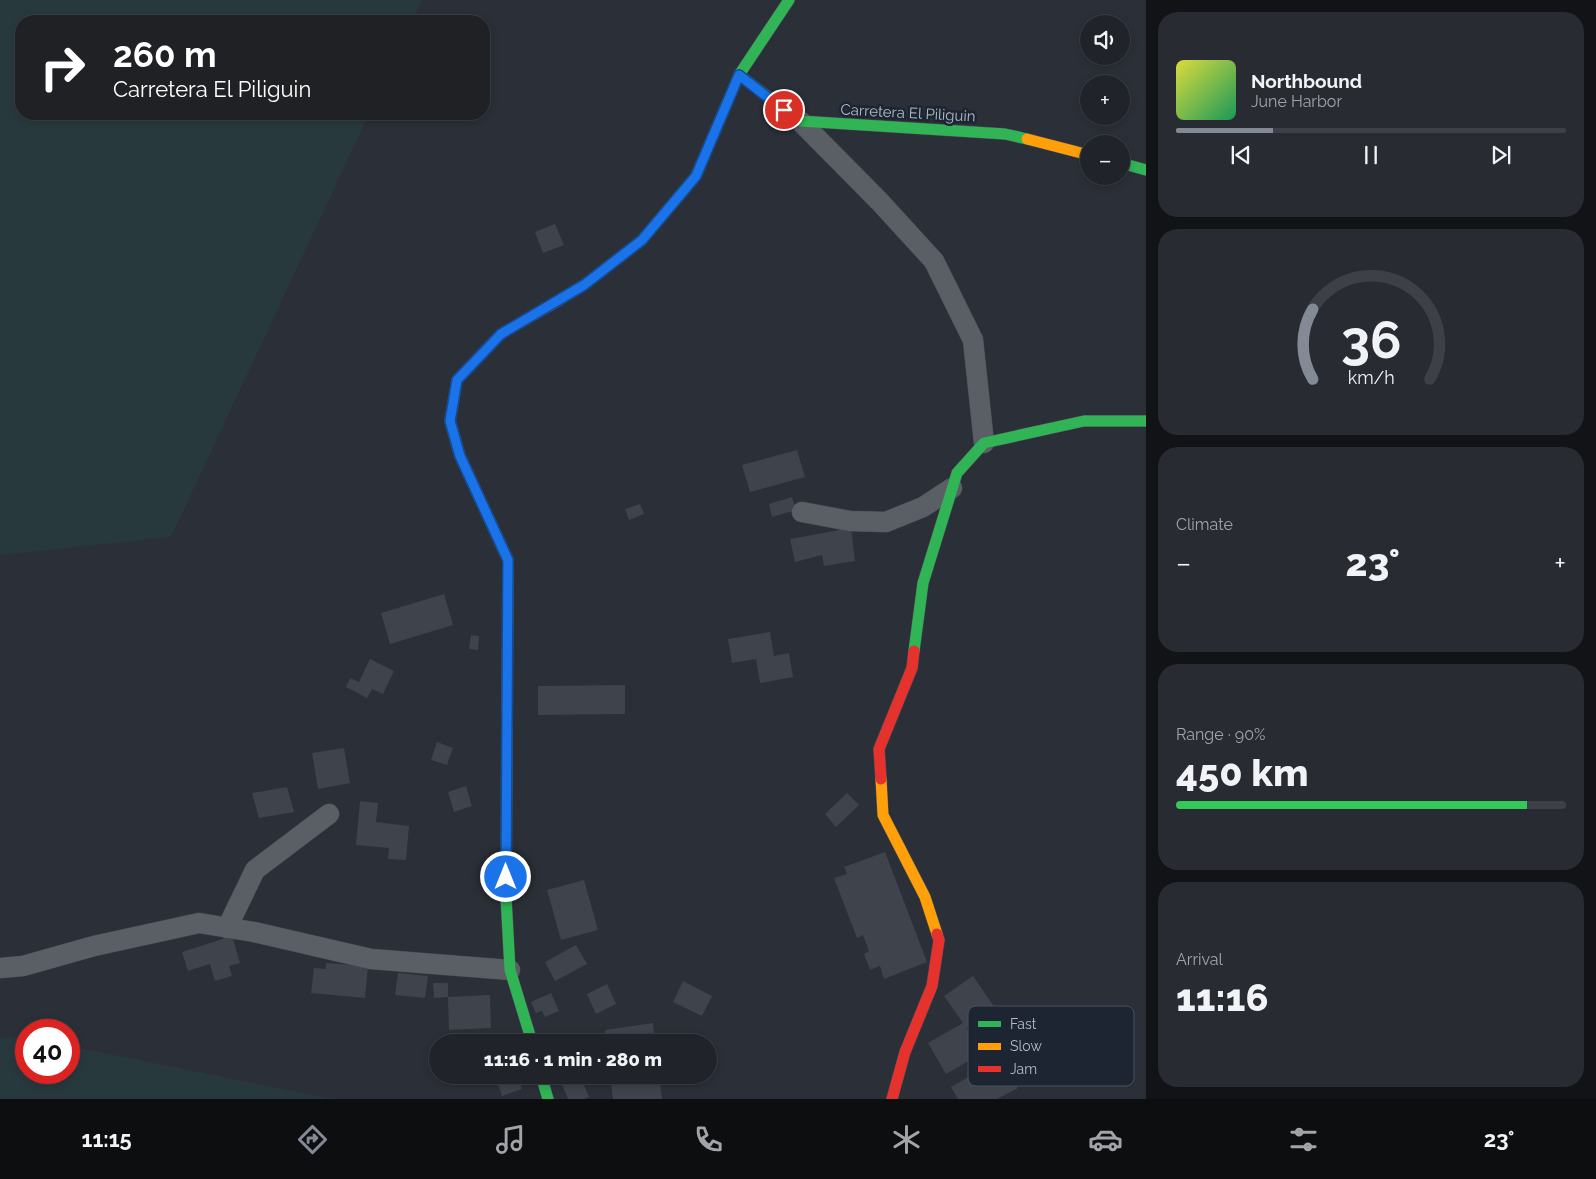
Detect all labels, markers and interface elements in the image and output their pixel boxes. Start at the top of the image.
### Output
map controls [1080,15,1130,185]
button: sound [1080,15,1130,65]
text: 260 m [113,34,216,75]
icon: right [30,35,95,100]
text: Northbound [1251,70,1362,92]
button: + [1080,75,1130,125]
text: Carretera El Piliguin [113,76,311,102]
pin [763,89,805,131]
text: June Harbor [1251,92,1342,111]
icon: arrive [770,96,798,124]
street label: Carretera El Piliguin [840,100,976,126]
button: − [1080,135,1130,185]
icon: previous [1227,141,1255,169]
icon: pause [1357,141,1385,169]
icon: next [1487,141,1515,169]
text: 36 [1341,309,1401,370]
text: km/h [1347,367,1395,388]
text: Climate [1176,515,1233,534]
text: 23° [1346,540,1400,585]
text: − [1176,547,1191,580]
text: + [1554,547,1566,580]
text: Range · 90% [1176,725,1265,744]
text: 450 km [1176,750,1309,795]
position arrow [479,850,531,902]
text: Arrival [1176,950,1223,969]
text: 11:16 [1176,975,1269,1020]
legend [968,1006,1134,1086]
text: Fast [1010,1016,1037,1032]
speed limit sign: 40 [15,1019,80,1084]
text: Slow [1010,1038,1042,1054]
text: 11:16 · 1 min · 280 m [484,1048,662,1070]
text: Jam [1010,1061,1037,1077]
icon: directions [295,1122,330,1157]
icon: music [493,1122,528,1157]
icon: phone [691,1122,726,1157]
icon: climate [889,1122,924,1157]
icon: car [1088,1122,1123,1157]
icon: filters [1286,1122,1321,1157]
text: 11:15 [82,1126,132,1152]
text: 23° [1484,1126,1514,1152]

